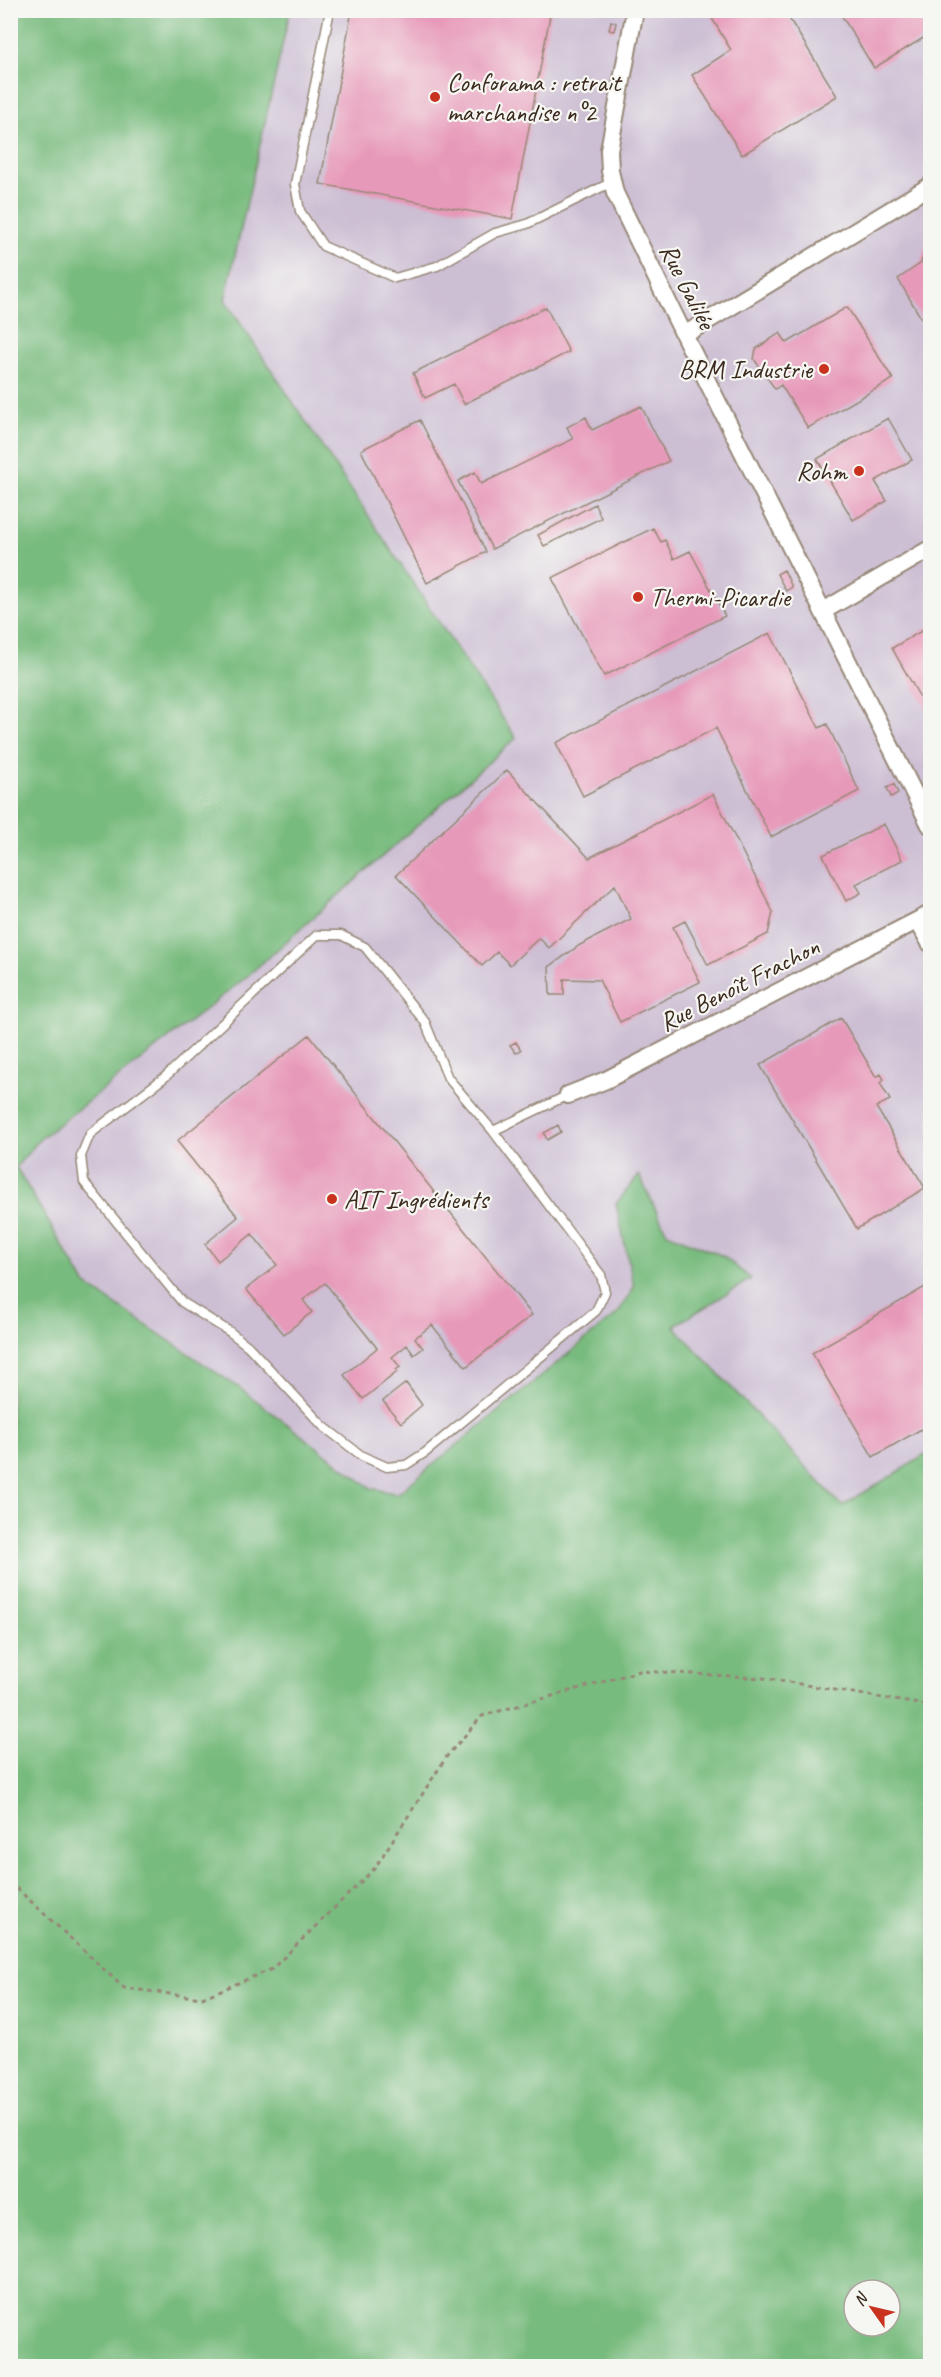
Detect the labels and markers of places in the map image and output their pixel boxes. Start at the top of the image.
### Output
place label: Conforama : retrait marchandise n°2 [447,66,623,129]
marker: Conforama : retrait marchandise n°2 [428,90,442,104]
place label: BRM Industrie [679,353,814,386]
marker: BRM Industrie [817,362,831,376]
place label: Rohm [796,455,849,488]
marker: Rohm [852,464,866,478]
place label: Thermi-Picardie [650,581,792,614]
marker: Thermi-Picardie [631,590,645,604]
place label: AIT Ingrédients [344,1183,490,1216]
marker: AIT Ingrédients [325,1192,339,1206]

